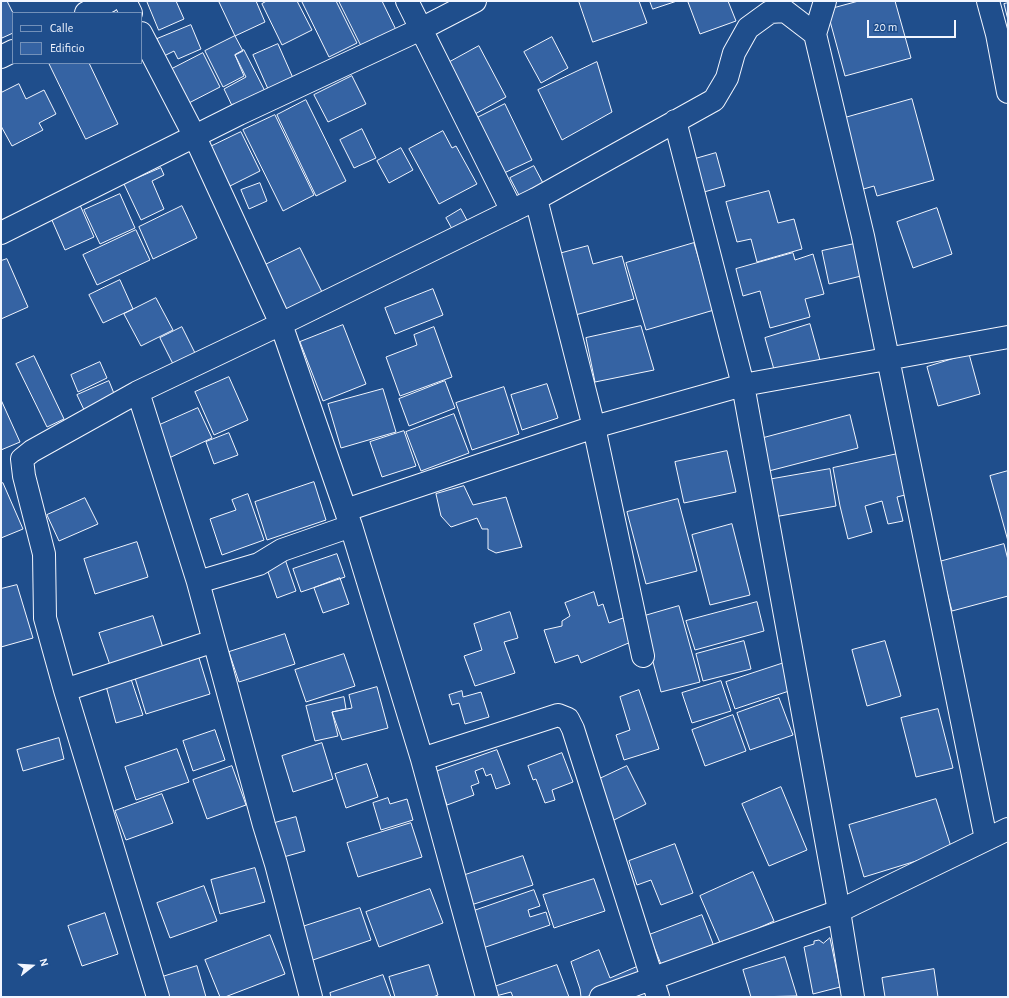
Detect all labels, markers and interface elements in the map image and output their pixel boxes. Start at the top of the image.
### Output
legend [12,12,142,64]
scale bar [869,12,958,38]
text: 20 m [874,21,897,33]
text: Calle [50,22,73,34]
text: Edificio [50,42,85,54]
north arrow [12,946,52,986]
text: N [38,957,50,968]

